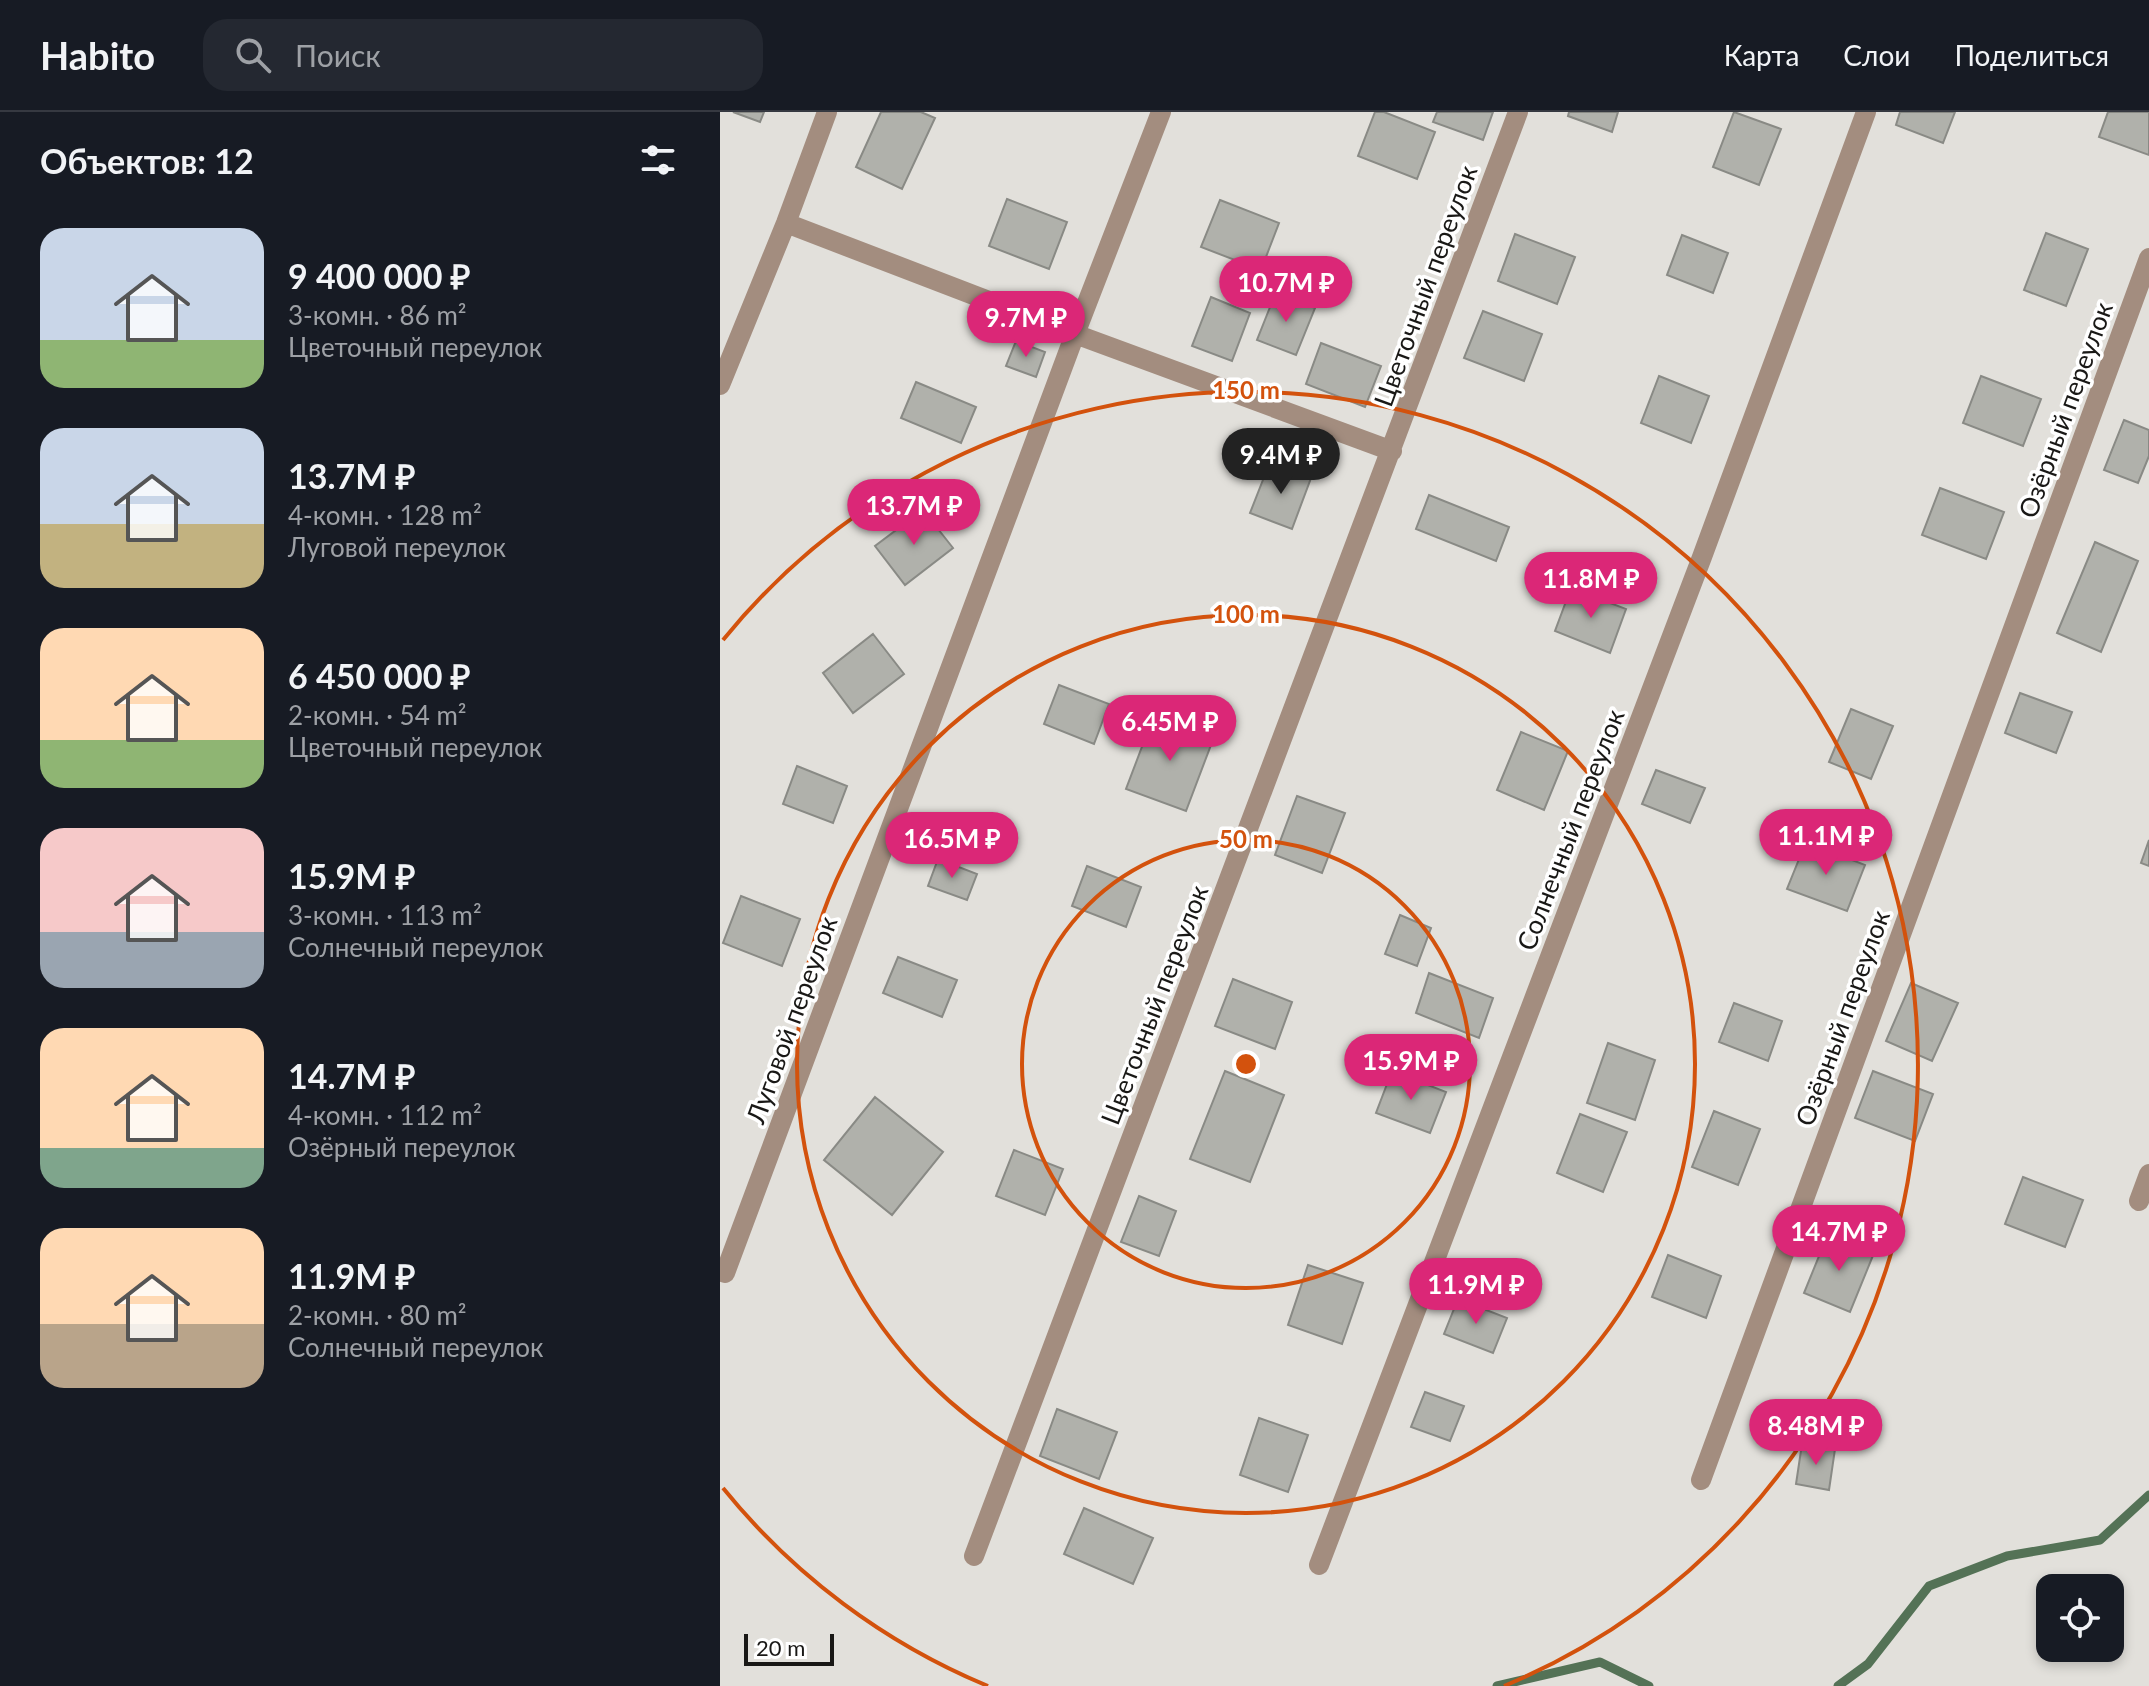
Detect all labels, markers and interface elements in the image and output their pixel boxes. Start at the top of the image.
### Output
search box [203,19,763,91]
text: Habito [40,32,155,78]
icon: search [231,33,275,77]
text: Поиск [295,37,381,73]
text: Карта [1724,38,1799,72]
text: Слои [1843,38,1910,72]
text: Поделиться [1954,38,2109,72]
icon: filters [636,138,680,182]
text: Объектов: 12 [40,140,254,181]
street label: Цветочный переулок [1367,160,1484,411]
text: 9 400 000 ₽ [288,255,471,296]
pin: 10.7M ₽ [1212,256,1360,324]
icon: home [104,260,200,356]
text: 10.7M ₽ [1237,266,1335,298]
pin: 9.7M ₽ [961,291,1091,359]
street label: Озёрный переулок [2011,297,2119,522]
text: 3-комн. · 86 m² [288,299,467,331]
text: 9.7M ₽ [985,301,1067,333]
text: Цветочный переулок [288,331,542,363]
text: 150 m [1212,375,1280,404]
pin: 9.4M ₽ [1216,428,1346,496]
text: 9.4M ₽ [1240,438,1322,470]
text: 13.7M ₽ [288,455,415,496]
icon: home [104,460,200,556]
pin: 13.7M ₽ [840,479,988,547]
text: 13.7M ₽ [865,489,963,521]
text: 4-комн. · 128 m² [288,499,482,531]
text: Луговой переулок [288,531,506,563]
pin: 11.8M ₽ [1517,552,1665,620]
text: 11.8M ₽ [1542,562,1640,594]
text: 100 m [1212,599,1280,628]
text: 6 450 000 ₽ [288,655,471,696]
icon: home [104,660,200,756]
pin: 6.45M ₽ [1096,695,1244,763]
text: 2-комн. · 54 m² [288,699,467,731]
street label: Солнечный переулок [1509,704,1631,955]
text: 6.45M ₽ [1121,705,1219,737]
text: Цветочный переулок [288,731,542,763]
pin: 11.1M ₽ [1752,809,1900,877]
pin: 16.5M ₽ [878,812,1026,880]
text: 11.1M ₽ [1777,819,1875,851]
text: 16.5M ₽ [903,822,1001,854]
text: 50 m [1219,824,1273,853]
text: 15.9M ₽ [288,855,415,896]
icon: home [104,860,200,956]
street label: Цветочный переулок [1094,880,1215,1129]
text: 3-комн. · 113 m² [288,899,482,931]
street label: Озёрный переулок [1788,905,1896,1130]
street label: Луговой переулок [738,911,844,1129]
text: Солнечный переулок [288,931,543,963]
pin: 15.9M ₽ [1337,1034,1485,1102]
text: 15.9M ₽ [1362,1044,1460,1076]
centre of rings [1232,1050,1260,1078]
text: 14.7M ₽ [288,1055,415,1096]
icon: home [104,1060,200,1156]
text: 4-комн. · 112 m² [288,1099,482,1131]
text: Озёрный переулок [288,1131,515,1163]
pin: 14.7M ₽ [1765,1205,1913,1273]
text: 14.7M ₽ [1790,1215,1888,1247]
text: 11.9M ₽ [288,1255,415,1296]
pin: 11.9M ₽ [1402,1258,1550,1326]
icon: home [104,1260,200,1356]
text: 11.9M ₽ [1427,1268,1525,1300]
text: 2-комн. · 80 m² [288,1299,467,1331]
text: Солнечный переулок [288,1331,543,1363]
pin: 8.48M ₽ [1742,1399,1890,1467]
text: 8.48M ₽ [1767,1409,1865,1441]
map controls [2036,1574,2124,1662]
button: locate [2036,1574,2124,1662]
scale bar [744,1630,834,1666]
text: 20 m [756,1634,805,1661]

